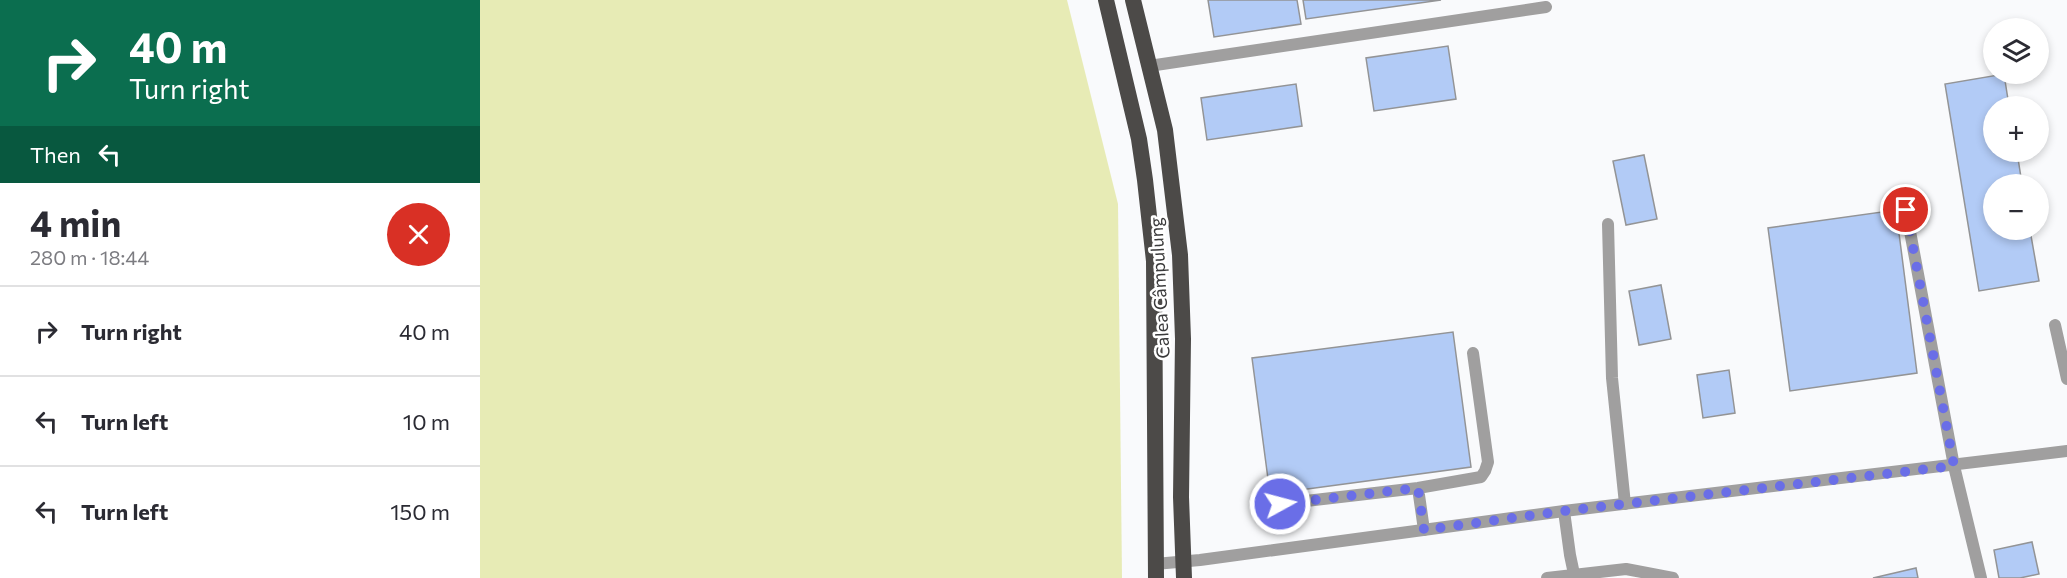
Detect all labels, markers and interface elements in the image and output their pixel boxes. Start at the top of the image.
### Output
map controls [1983,18,2049,240]
button: layers [1983,18,2049,84]
text: 40 m [129,20,227,72]
icon: right [30,24,108,102]
text: Turn right [129,72,249,105]
button: + [1983,96,2049,162]
icon: left [93,138,126,171]
text: Then [30,141,81,168]
button: − [1983,174,2049,240]
pin [1880,184,1931,235]
icon: arrive [1889,193,1922,226]
text: 4 min [30,200,121,244]
button: close [387,203,450,266]
street label: Calea Câmpulung [1144,217,1174,359]
text: 280 m · 18:44 [30,245,149,269]
icon: right [30,315,63,348]
text: Turn right [81,318,182,345]
text: 40 m [399,318,450,345]
icon: left [30,405,63,438]
text: Turn left [81,408,168,435]
text: 10 m [403,408,450,435]
position arrow [1248,472,1312,536]
icon: left [30,495,63,528]
text: Turn left [81,498,168,525]
text: 150 m [390,498,450,525]

